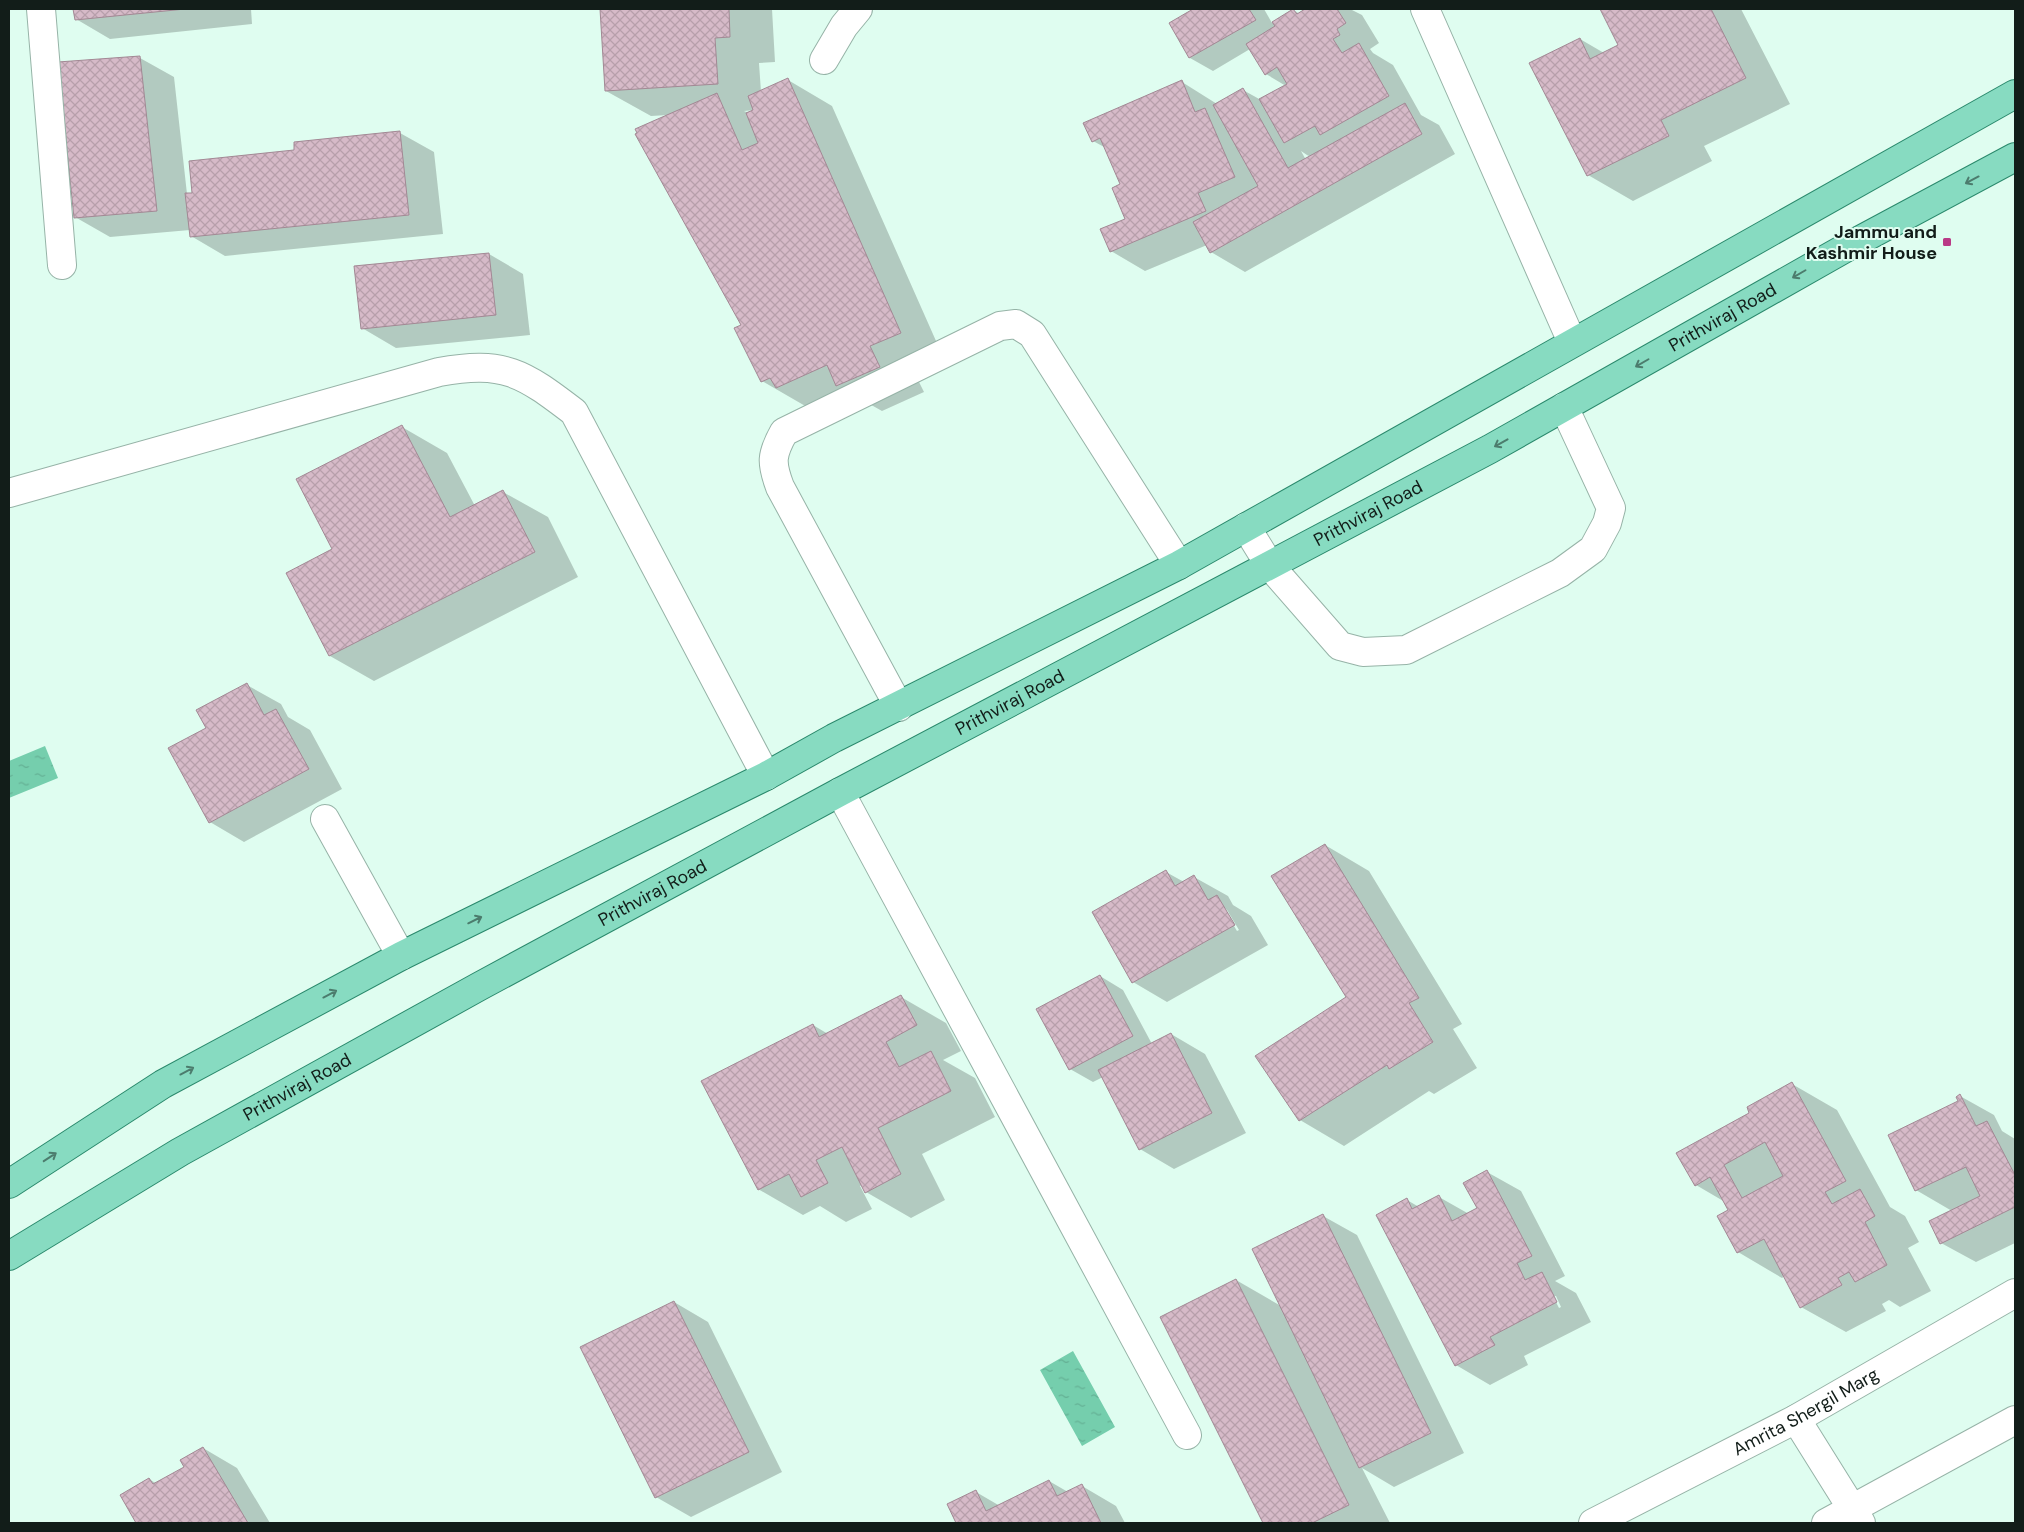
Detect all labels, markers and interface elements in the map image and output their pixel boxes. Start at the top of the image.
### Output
one-way arrow [1966,175,1980,185]
place label: Jammu and Kashmir House [1806,220,1937,265]
marker: Jammu and Kashmir House [1941,236,1953,248]
one-way arrow [1791,269,1806,279]
street label: Prithviraj Road [1664,278,1781,358]
one-way arrow [1636,358,1650,368]
one-way arrow [1494,438,1508,448]
street label: Prithviraj Road [1309,475,1427,552]
street label: Prithviraj Road [951,664,1069,741]
street label: Prithviraj Road [594,854,711,932]
one-way arrow [467,915,482,924]
one-way arrow [323,989,338,999]
street label: Prithviraj Road [239,1048,355,1127]
one-way arrow [179,1066,194,1075]
one-way arrow [42,1152,56,1162]
street label: Amrita Shergil Marg [1729,1362,1883,1461]

